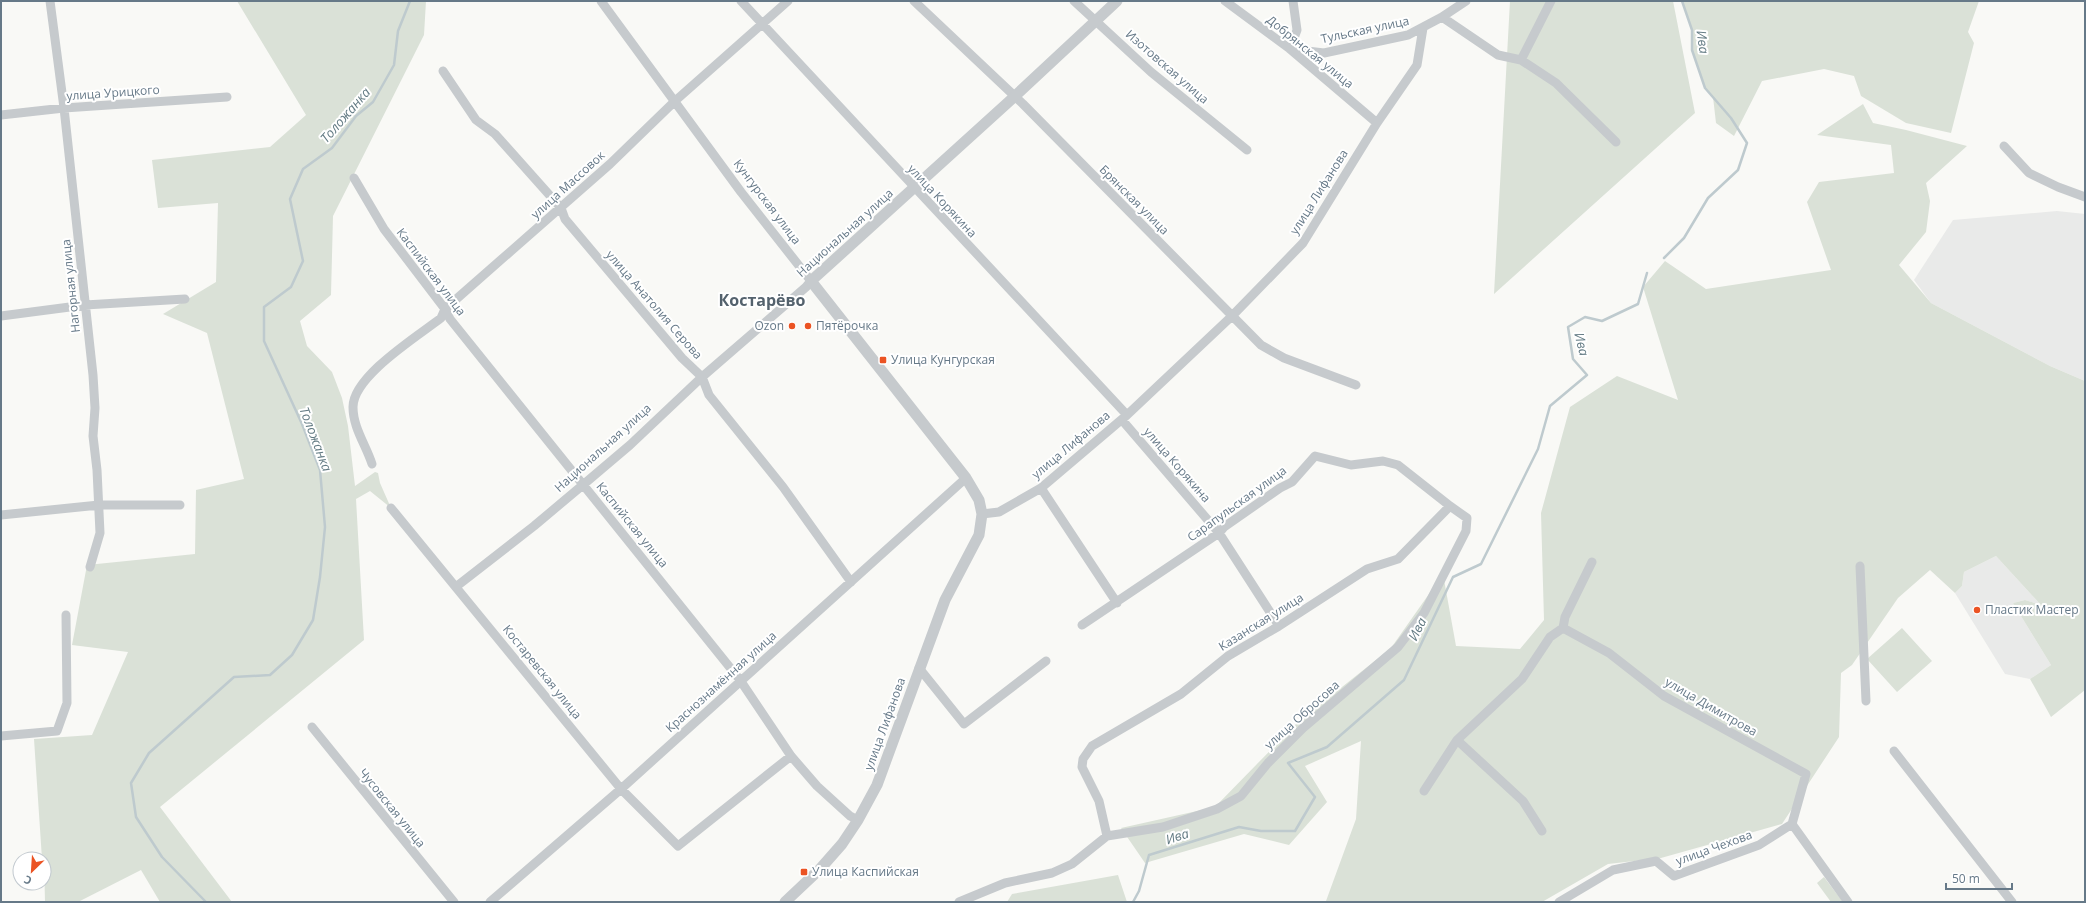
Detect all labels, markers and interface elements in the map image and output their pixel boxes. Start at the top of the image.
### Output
street label: Добрянская улица [1263,11,1357,92]
street label: Тульская улица [1319,12,1411,47]
street label: Изотовская улица [1122,26,1213,107]
water label: Ива [1692,29,1714,55]
street label: улица Урицкого [66,81,160,104]
water label: Толожанка [316,83,374,146]
street label: улица Массовок [527,146,609,222]
street label: улица Лифанова [1286,146,1352,238]
street label: Кунгурская улица [730,156,805,248]
street label: улица Корякина [904,160,981,241]
street label: Брянская улица [1096,161,1173,238]
street label: Национальная улица [793,185,897,281]
street label: Каспийская улица [393,224,470,319]
street label: Нагорная улица [57,238,84,334]
street label: улица Анатолия Серова [602,247,706,363]
district label: Костарёво [719,289,806,311]
place label: Ozon [754,317,784,334]
place label: Пятёрочка [816,317,878,334]
marker: Ozon [787,321,797,331]
marker: Пятёрочка [803,321,813,331]
water label: Ива [1570,330,1594,358]
place label: Улица Кунгурская [891,351,995,368]
marker: Улица Кунгурская [878,355,888,365]
street label: Национальная улица [551,400,655,496]
water label: Толожанка [295,404,337,474]
street label: улица Лифанова [1028,407,1113,482]
street label: улица Корякина [1140,423,1215,506]
street label: Сарапульская улица [1184,462,1290,545]
street label: Каспийская улица [593,478,672,571]
street label: Казанская улица [1215,589,1306,655]
place label: Пластик Мастер [1985,601,2079,618]
marker: Пластик Мастер [1972,605,1982,615]
water label: Ива [1404,614,1431,643]
street label: Костаревская улица [499,621,586,722]
street label: Краснознамённая улица [662,627,780,736]
street label: улица Димитрова [1662,673,1760,740]
street label: улица Лифанова [860,675,909,773]
street label: улица Обросова [1261,676,1343,753]
street label: Чусовская улица [355,765,430,851]
water label: Ива [1163,824,1192,848]
street label: улица Чехова [1673,826,1754,869]
north arrow [12,851,52,891]
place label: Улица Каспийская [812,863,919,880]
scale bar [1946,865,2012,891]
marker: Улица Каспийская [799,867,809,877]
text: 50 m [1952,870,1980,887]
text: С [21,872,34,889]

